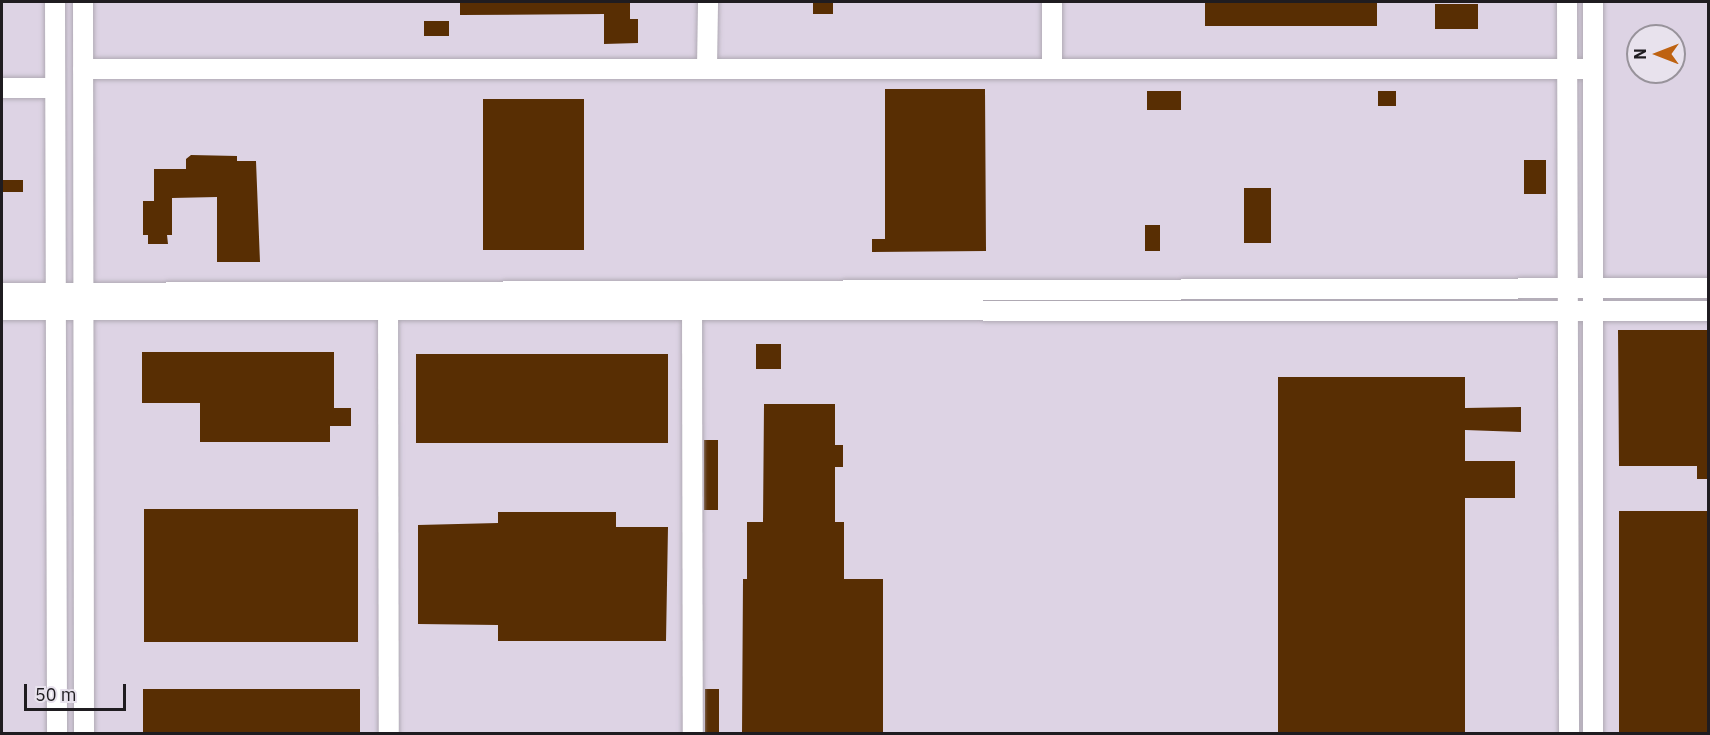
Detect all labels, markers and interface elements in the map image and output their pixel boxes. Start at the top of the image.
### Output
north arrow [1626,24,1686,84]
text: N [1630,48,1650,60]
scale bar [27,672,129,710]
text: 50 m [35,683,77,706]

